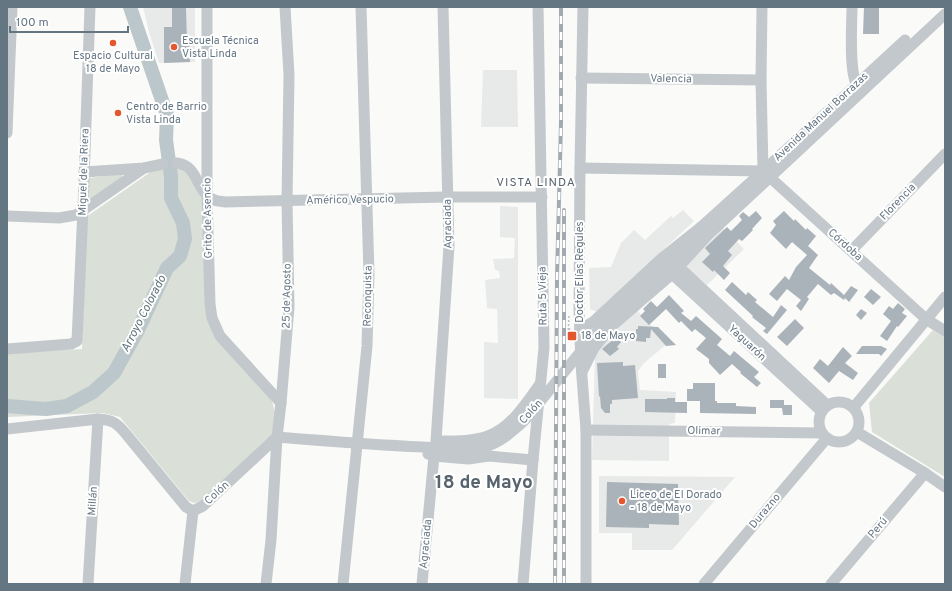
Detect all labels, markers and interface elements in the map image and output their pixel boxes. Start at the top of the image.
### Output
scale bar [10,8,128,34]
text: 100 m [16,15,49,31]
place label: Escuela Técnica Vista Linda [182,34,259,61]
marker: Espacio Cultural 18 de Mayo [108,38,118,48]
marker: Escuela Técnica Vista Linda [169,42,179,52]
place label: Espacio Cultural 18 de Mayo [73,49,153,76]
street label: Avenida Manuel Borrazas [771,70,871,164]
street label: Valencia [650,72,692,86]
place label: Centro de Barrio Vista Linda [126,100,207,127]
marker: Centro de Barrio Vista Linda [113,108,123,118]
street label: Miguel de la Riera [75,128,93,216]
district label: VISTA LINDA [496,175,576,191]
street label: Grito de Asencio [200,177,216,259]
street label: Florencia [877,181,919,223]
street label: Américo Vespucio [306,192,394,208]
street label: Agraciada [441,199,455,249]
street label: Doctor Elías Regules [573,221,587,323]
street label: Córdoba [825,226,865,264]
street label: 25 de Agosto [279,263,295,329]
street label: Reconquista [360,265,376,327]
street label: Ruta 5 Vieja [535,266,551,326]
water label: Arroyo Colorado [118,272,171,355]
street label: Yaguarón [725,322,769,364]
place label: 18 de Mayo [581,329,635,343]
marker: 18 de Mayo [566,330,578,342]
street label: Colón [516,397,546,427]
street label: Olimar [687,424,721,438]
district label: 18 de Mayo [435,471,533,495]
street label: Colón [202,478,232,508]
street label: Millán [85,486,101,516]
place label: Liceo de El Dorado - 18 de Mayo [630,488,722,515]
street label: Durazno [746,491,784,531]
marker: Liceo de El Dorado - 18 de Mayo [617,496,627,506]
street label: Perú [865,515,891,541]
street label: Agraciada [417,518,435,569]

